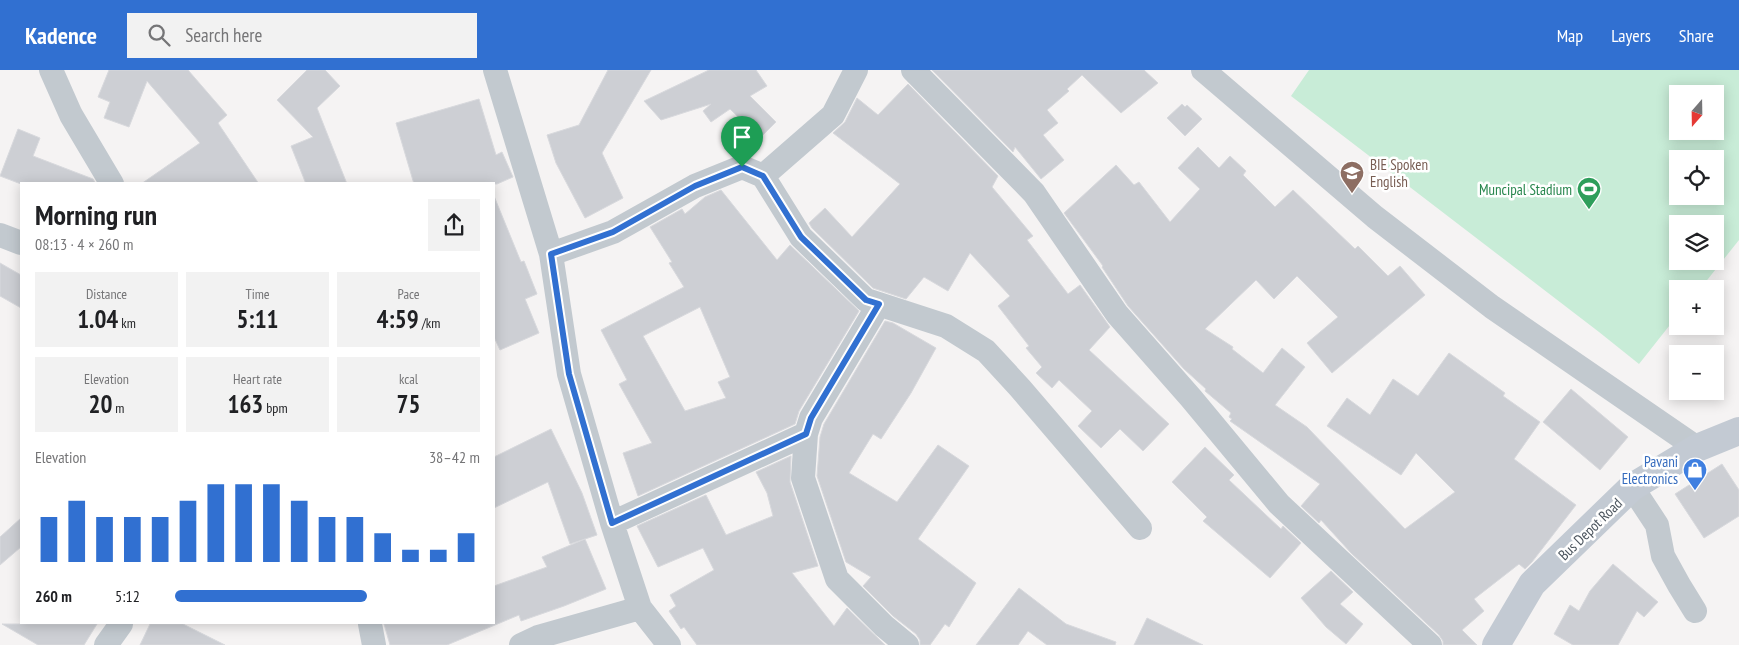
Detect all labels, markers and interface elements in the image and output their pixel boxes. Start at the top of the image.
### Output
search box [127,13,477,58]
text: Kadence [25,20,97,51]
icon: search [145,21,173,49]
text: Search here [185,23,262,47]
text: Map [1557,24,1583,47]
text: Layers [1611,24,1651,47]
text: Share [1679,24,1714,47]
north arrow [1669,85,1724,140]
map controls [1669,85,1724,400]
pin [721,116,763,167]
icon: arrive [728,123,756,151]
button: locate [1669,150,1724,205]
place label: BIE Spoken English [1370,155,1428,191]
school or university icon: BIE Spoken English [1339,160,1365,194]
sports icon: Muncipal Stadium [1576,176,1602,210]
place label: Muncipal Stadium [1479,180,1572,199]
text: Morning run [35,196,157,233]
button: share [428,199,480,251]
button: layers [1669,215,1724,270]
text: 08:13 · 4 × 260 m [35,234,133,254]
button: + [1669,280,1724,335]
text: Distance [86,285,127,303]
text: Time [245,285,270,303]
text: Pace [397,285,420,303]
text: 1.04 [77,303,118,335]
text: 5:11 [236,303,279,335]
text: 4:59 [377,303,419,335]
text: km [118,314,136,332]
text: /km [419,314,440,332]
button: − [1669,345,1724,400]
text: Elevation [84,370,129,388]
text: Heart rate [233,370,282,388]
text: kcal [399,370,418,388]
text: 20 [89,388,112,420]
text: 163 [227,388,263,420]
text: 75 [397,388,420,420]
text: m [112,399,125,417]
text: bpm [263,399,288,417]
text: Elevation [35,447,86,467]
text: 38–42 m [429,447,480,467]
place label: Pavani Electronics [1622,452,1678,488]
shop icon: Pavani Electronics [1682,457,1708,491]
street label: Bus Depot Road [1554,494,1626,564]
text: 260 m [35,586,72,606]
text: 5:12 [115,586,140,606]

